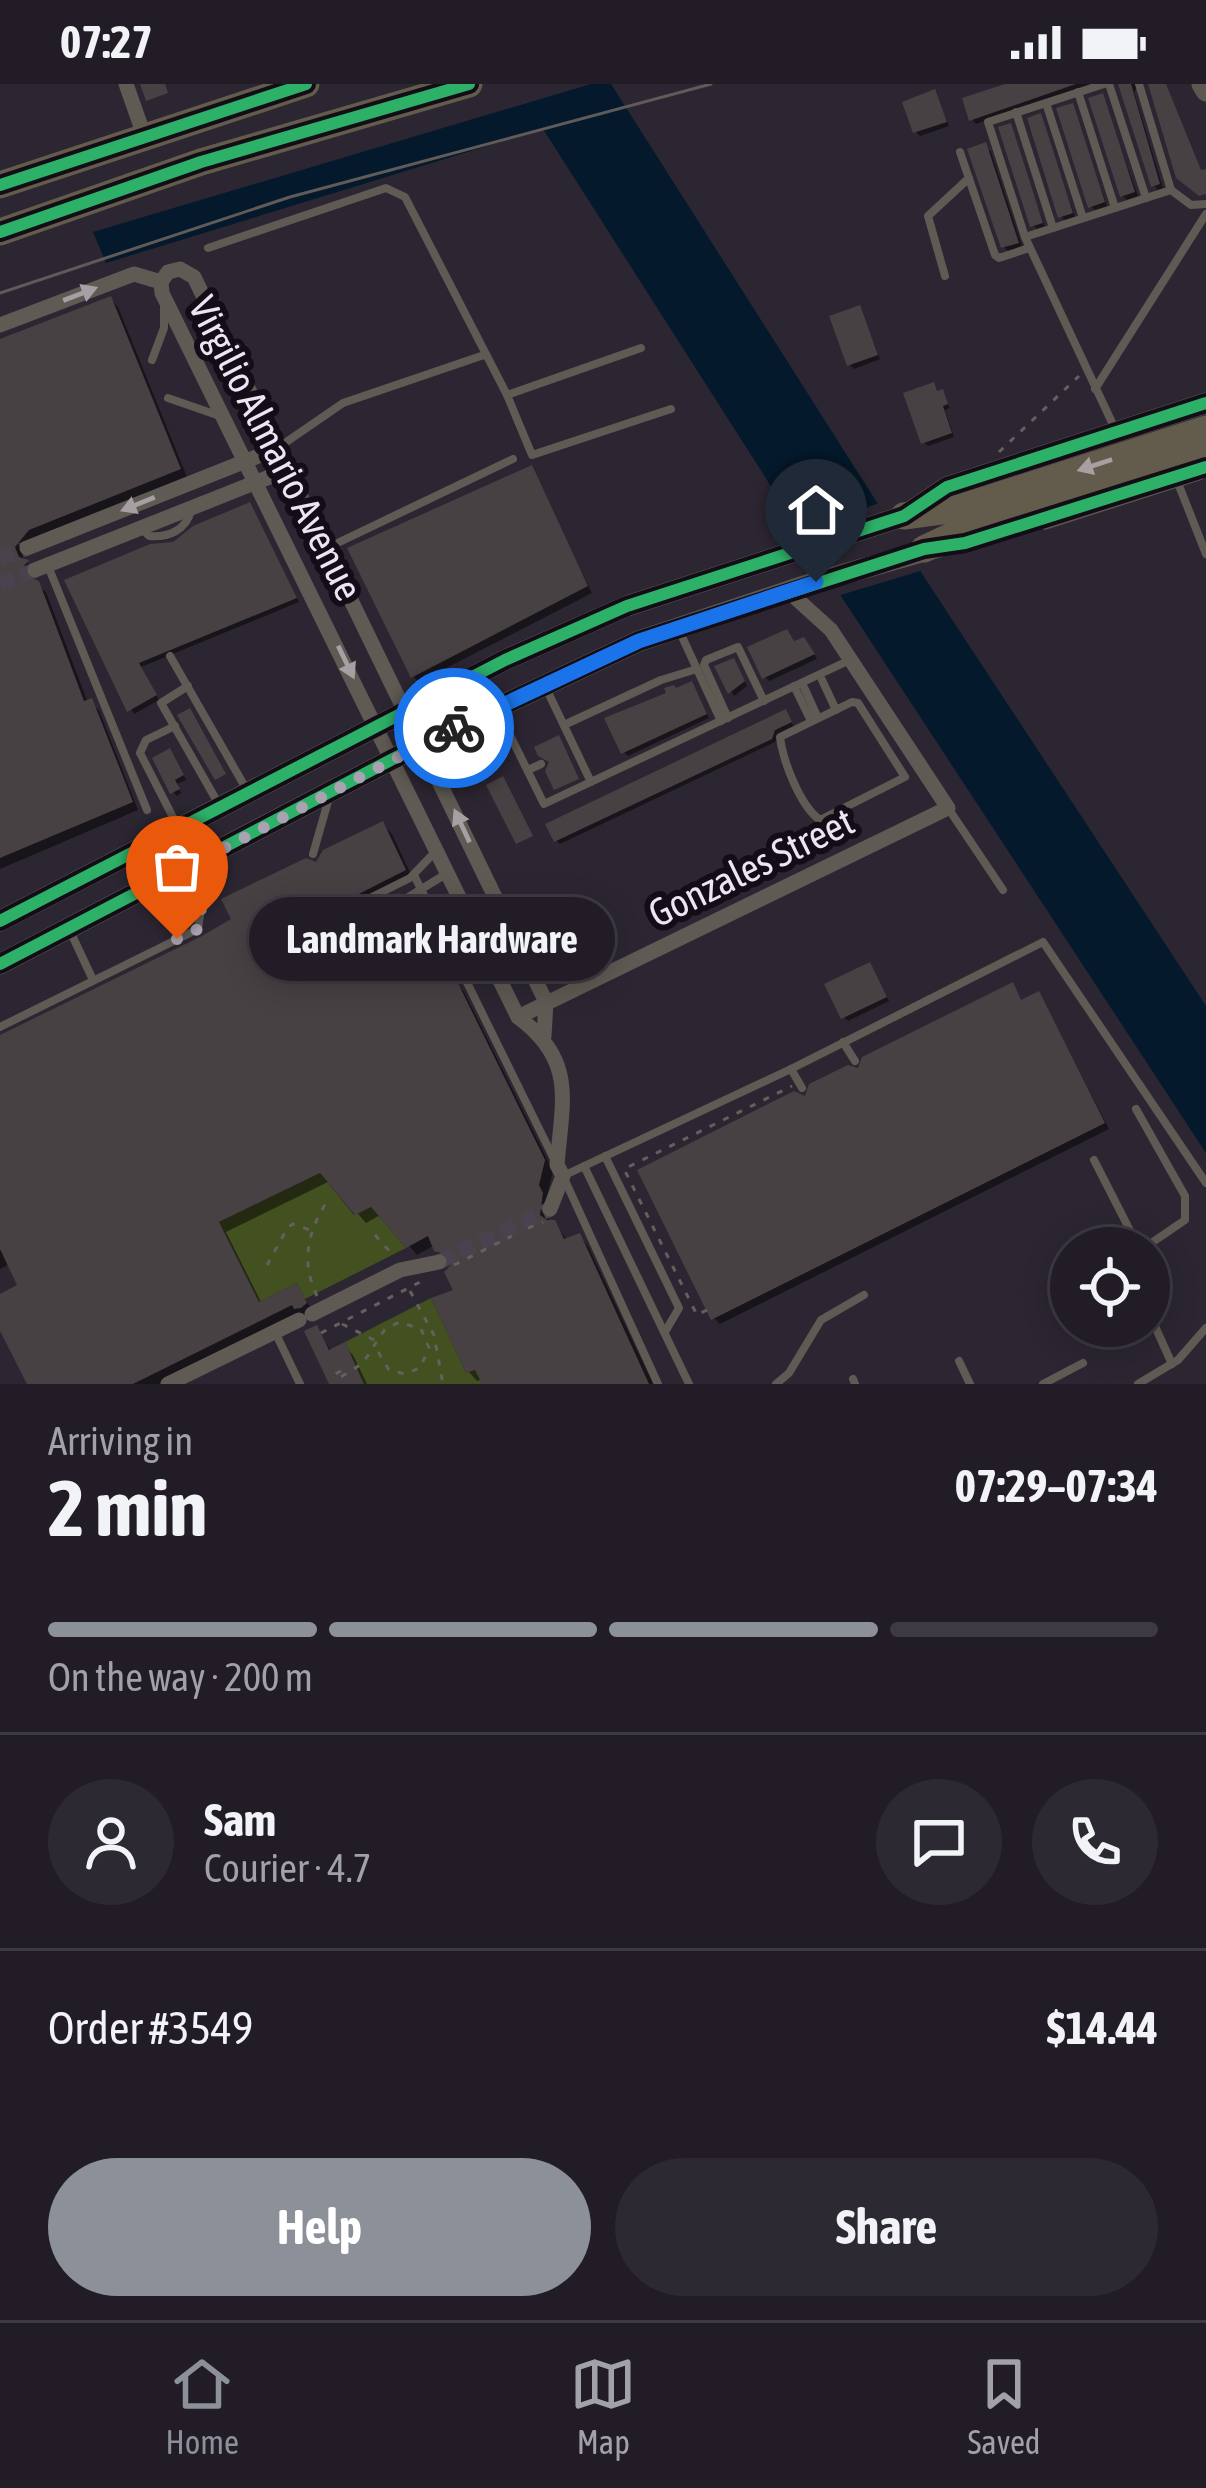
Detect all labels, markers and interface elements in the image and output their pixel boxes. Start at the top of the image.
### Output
text: 07:27 [60,16,153,68]
one-way arrow [62,283,98,302]
street label: Virgilio Almario Avenue [180,289,372,607]
one-way arrow [1076,456,1113,475]
pin [765,459,867,582]
icon: home [783,477,849,543]
one-way arrow [119,495,155,514]
one-way arrow [335,645,355,679]
courier [394,668,514,788]
icon: bike [421,695,487,761]
street label: Gonzales Street [641,798,861,936]
one-way arrow [452,808,472,843]
pin [126,816,228,939]
icon: bag [144,834,210,900]
callout: Landmark Hardware [249,897,615,981]
text: Landmark Hardware [286,917,578,961]
map controls [1050,1227,1170,1347]
button: locate [1050,1227,1170,1347]
text: Arriving in [48,1419,193,1463]
text: 07:29–07:34 [955,1460,1158,1512]
text: 2 min [48,1463,207,1553]
text: On the way · 200 m [48,1655,313,1699]
button: person [48,1779,174,1905]
button: chat [876,1779,1002,1905]
button: phone [1032,1779,1158,1905]
text: Sam [204,1794,276,1846]
text: Courier · 4.7 [204,1846,371,1890]
text: Order #3549 [48,2002,253,2054]
text: $14.44 [1046,2002,1158,2054]
button: Help [48,2158,591,2296]
button: Share [615,2158,1158,2296]
tab: Home [166,2351,239,2461]
tab: Map [570,2351,636,2461]
tab: Saved [967,2351,1040,2461]

